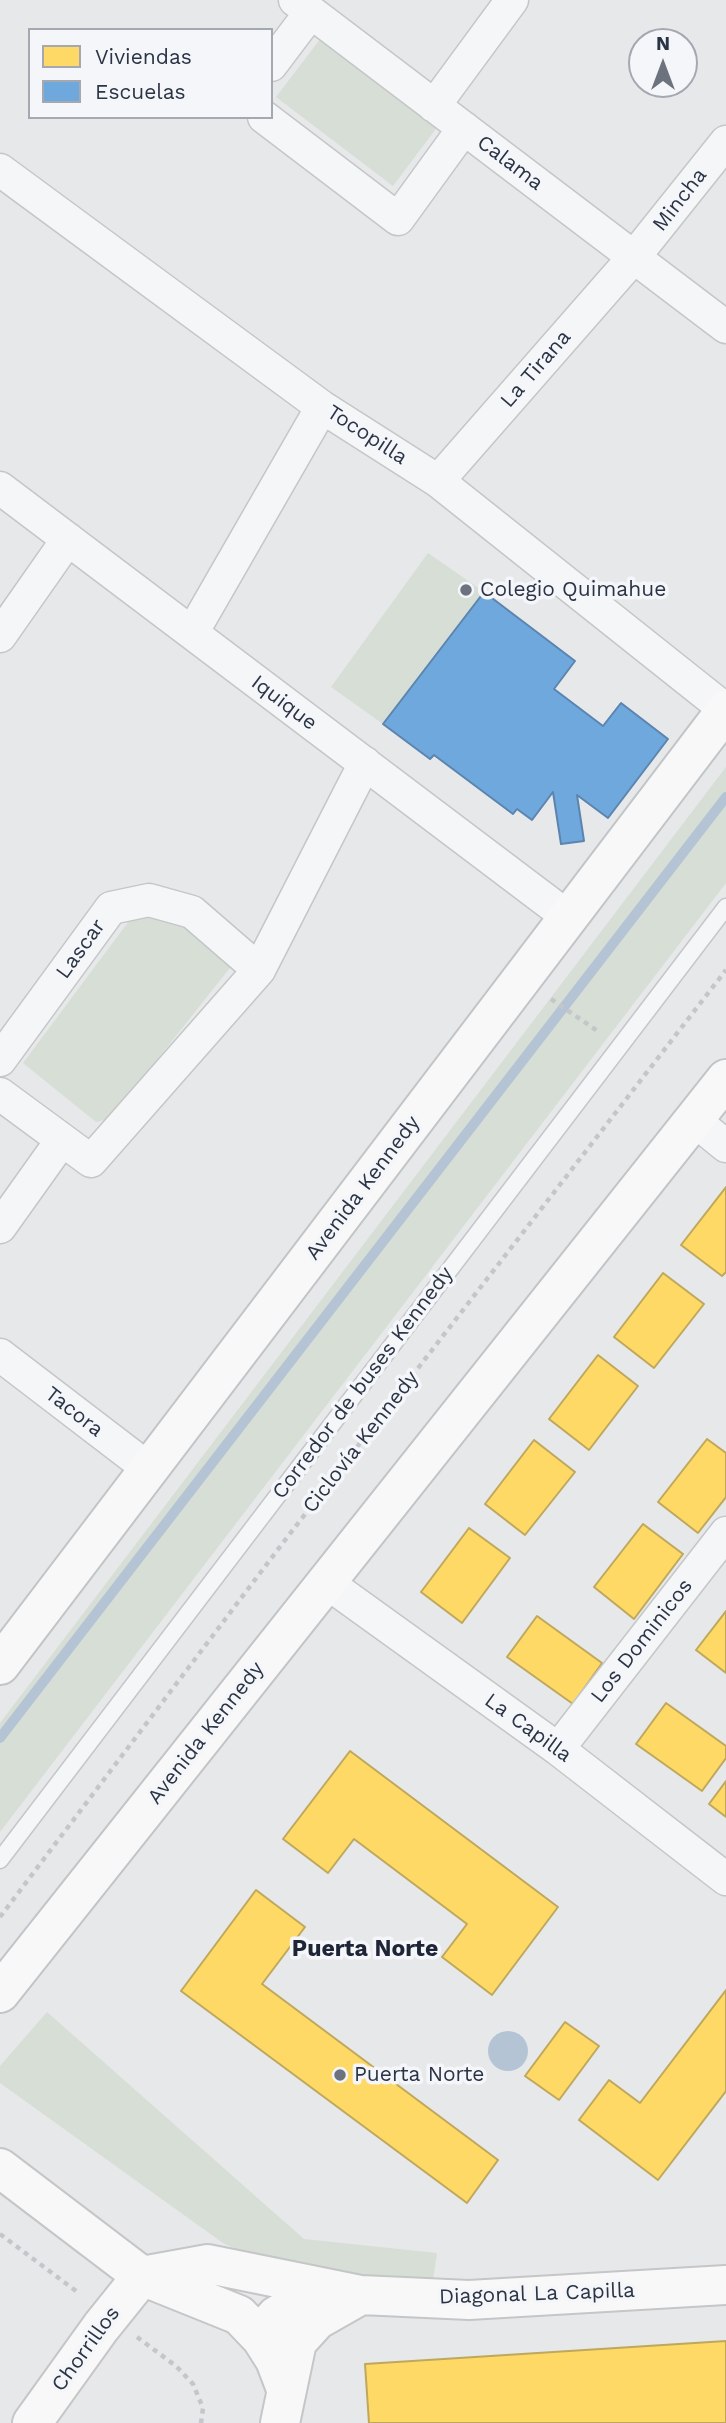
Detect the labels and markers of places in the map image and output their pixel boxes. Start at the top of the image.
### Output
place label: Colegio Quimahue [480,577,666,603]
marker: Colegio Quimahue [458,582,474,598]
place label: Puerta Norte [354,2062,484,2088]
marker: Puerta Norte [332,2067,348,2083]

